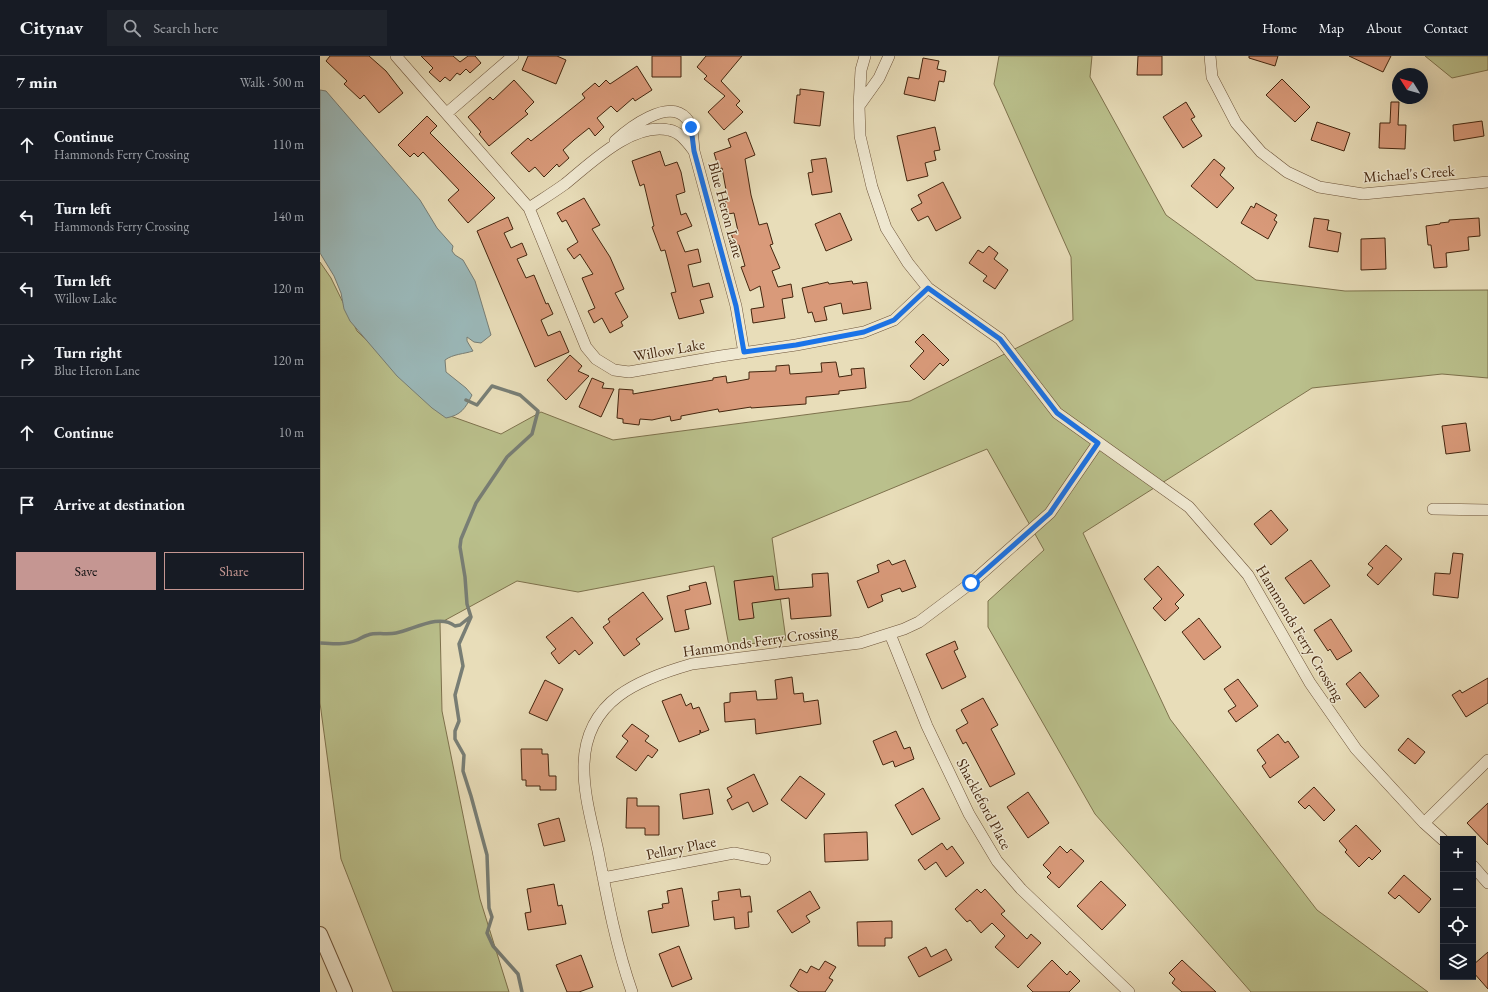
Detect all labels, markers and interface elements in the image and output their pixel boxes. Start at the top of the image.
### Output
search box [107,10,387,46]
text: Citynav [20,15,83,40]
icon: search [121,17,143,39]
text: Search here [153,18,218,37]
text: Home [1262,19,1297,37]
text: Map [1319,19,1344,37]
text: About [1366,19,1402,37]
text: Contact [1424,19,1468,37]
north arrow [1392,68,1428,104]
text: 7 min [16,71,57,93]
text: Walk · 500 m [240,74,304,91]
route end [682,118,700,136]
text: Continue [54,127,114,146]
icon: ahead [16,134,38,156]
text: 110 m [273,136,304,153]
text: Hammonds Ferry Crossing [54,146,189,163]
street label: Blue Heron Lane [704,160,749,260]
street label: Michael's Creek [1363,161,1456,186]
text: Turn left [54,199,111,218]
icon: left [16,206,38,228]
text: 140 m [273,208,304,225]
text: Hammonds Ferry Crossing [54,218,189,235]
text: Turn left [54,271,111,290]
icon: left [16,278,38,300]
text: 120 m [273,280,304,297]
text: Willow Lake [54,290,117,307]
street label: Willow Lake [632,334,706,365]
text: Turn right [54,343,122,362]
icon: right [16,350,38,372]
text: 120 m [273,352,304,369]
text: Blue Heron Lane [54,362,140,379]
icon: ahead [16,422,38,444]
text: Continue [54,423,114,442]
text: 10 m [279,424,304,441]
icon: arrive [16,494,38,516]
text: Arrive at destination [54,495,185,514]
button: Save [16,552,156,590]
button: Share [164,552,304,590]
street label: Hammonds Ferry Crossing [1252,561,1349,705]
route start [962,574,980,592]
street label: Hammonds Ferry Crossing [681,620,839,661]
street label: Shackleford Place [953,755,1016,853]
street label: Pellary Place [644,831,718,864]
map controls [1440,836,1476,980]
button: + [1440,836,1476,872]
button: − [1440,872,1476,908]
button: locate [1440,908,1476,944]
button: layers [1440,944,1476,980]

